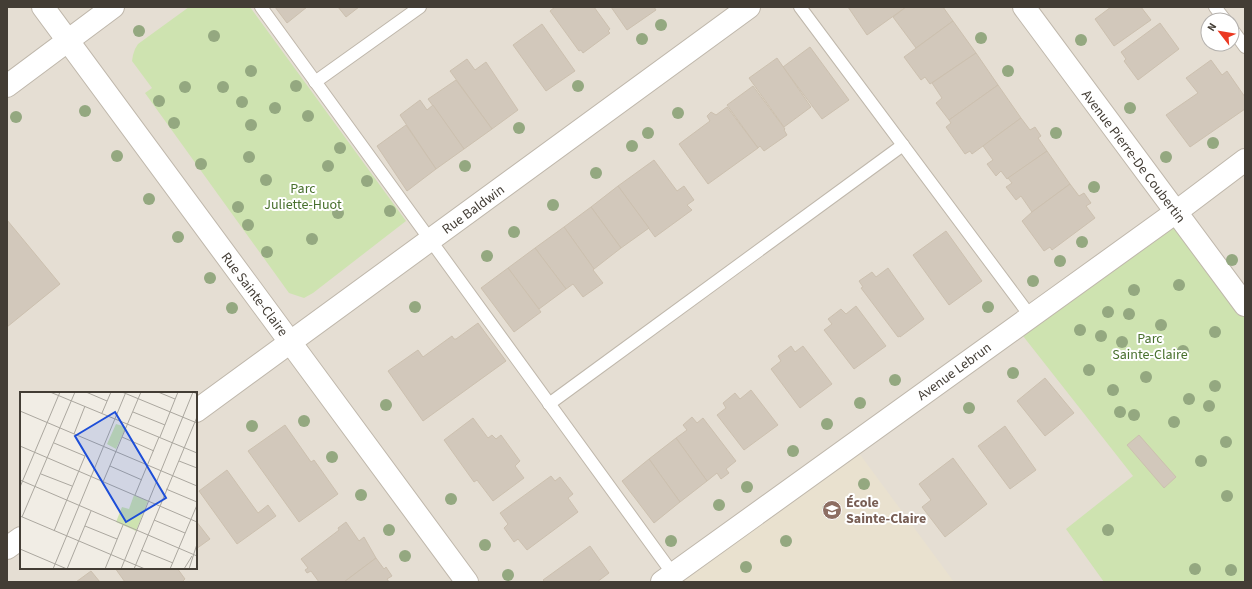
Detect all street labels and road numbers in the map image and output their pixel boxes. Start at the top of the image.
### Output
street label: Avenue Pierre-De Coubertin [1076,86,1190,227]
street label: Rue Baldwin [438,180,509,239]
street label: Rue Sainte-Claire [216,248,293,341]
street label: Avenue Lebrun [913,338,996,406]

